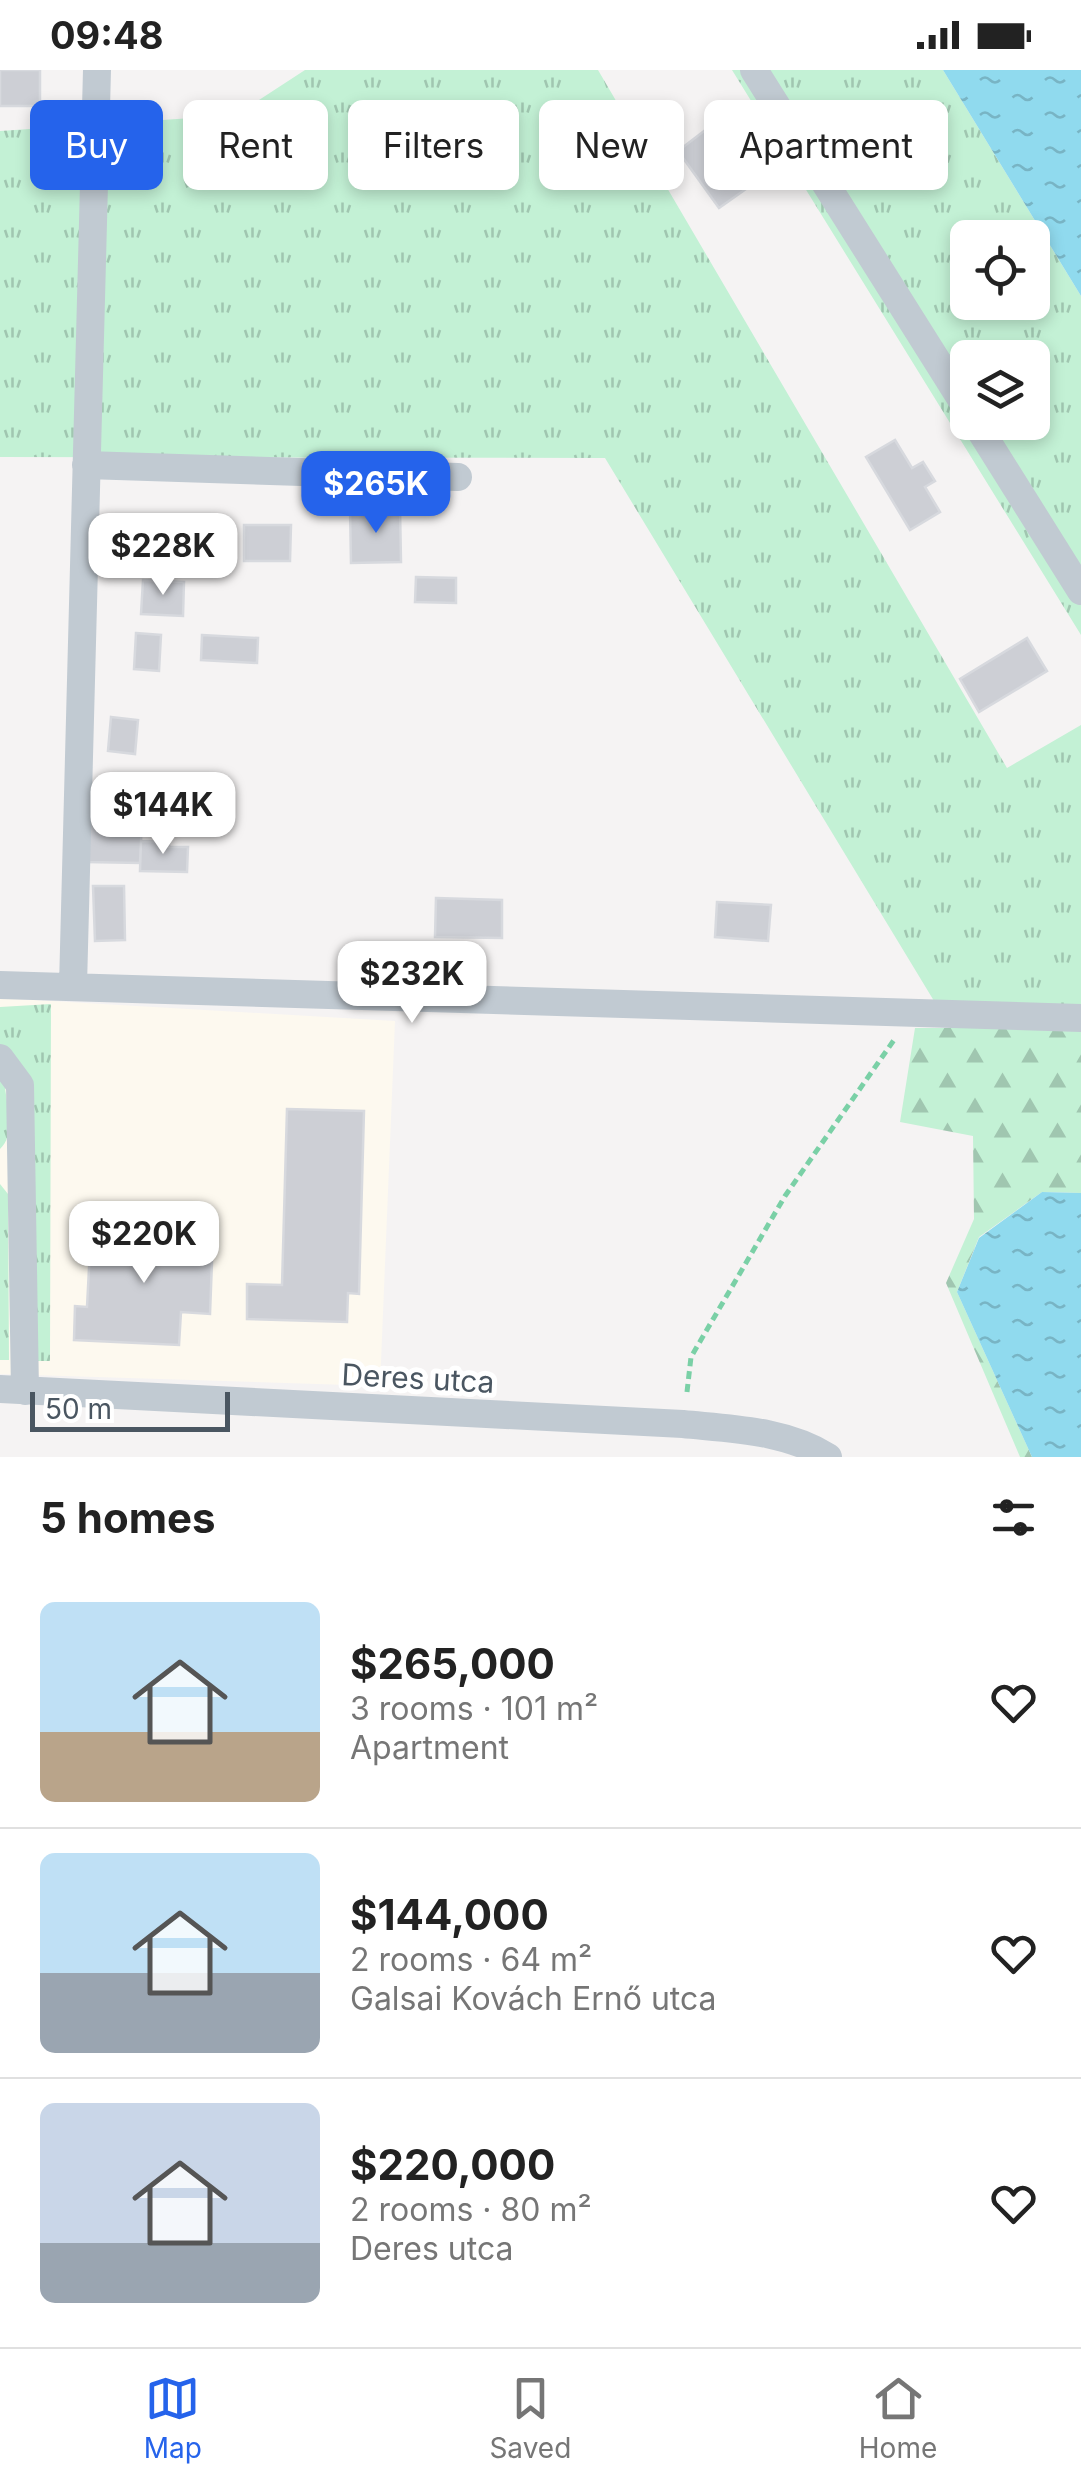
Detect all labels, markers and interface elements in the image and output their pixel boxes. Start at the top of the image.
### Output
text: 09:48 [50,12,163,58]
chip: Buy [30,100,163,190]
chip: Rent [183,100,328,190]
chip: Filters [348,100,519,190]
chip: New [539,100,684,190]
chip: Apartment [704,100,948,190]
map controls [950,220,1050,440]
button: locate [950,220,1050,320]
button: layers [950,340,1050,440]
pin: $265K [306,451,446,536]
text: $265K [323,464,429,503]
pin: $228K [93,513,233,598]
text: $228K [110,526,216,565]
pin: $144K [93,772,233,857]
text: $144K [112,785,214,824]
pin: $232K [342,941,482,1026]
text: $232K [360,954,464,993]
pin: $220K [74,1201,214,1286]
text: $220K [91,1214,197,1253]
street label: Deres utca [341,1356,495,1400]
scale bar [30,1387,230,1432]
text: 50 m [45,1392,112,1426]
icon: filters [986,1490,1041,1545]
text: 5 homes [40,1492,216,1543]
text: $265,000 [350,1638,555,1689]
icon: home [120,1642,240,1762]
icon: heart [986,1675,1041,1730]
text: 3 rooms · 101 m² [350,1689,598,1728]
text: Apartment [350,1728,509,1767]
text: $144,000 [350,1889,549,1940]
icon: home [120,1893,240,2013]
icon: heart [986,1926,1041,1981]
text: 2 rooms · 64 m² [350,1940,592,1979]
text: Galsai Kovách Ernő utca [350,1979,717,2018]
text: $220,000 [350,2139,555,2190]
icon: home [120,2143,240,2263]
icon: heart [986,2176,1041,2231]
text: 2 rooms · 80 m² [350,2190,592,2229]
text: Deres utca [350,2229,513,2268]
tab: Map [144,2371,202,2465]
tab: Saved [489,2371,571,2465]
tab: Home [859,2371,937,2465]

